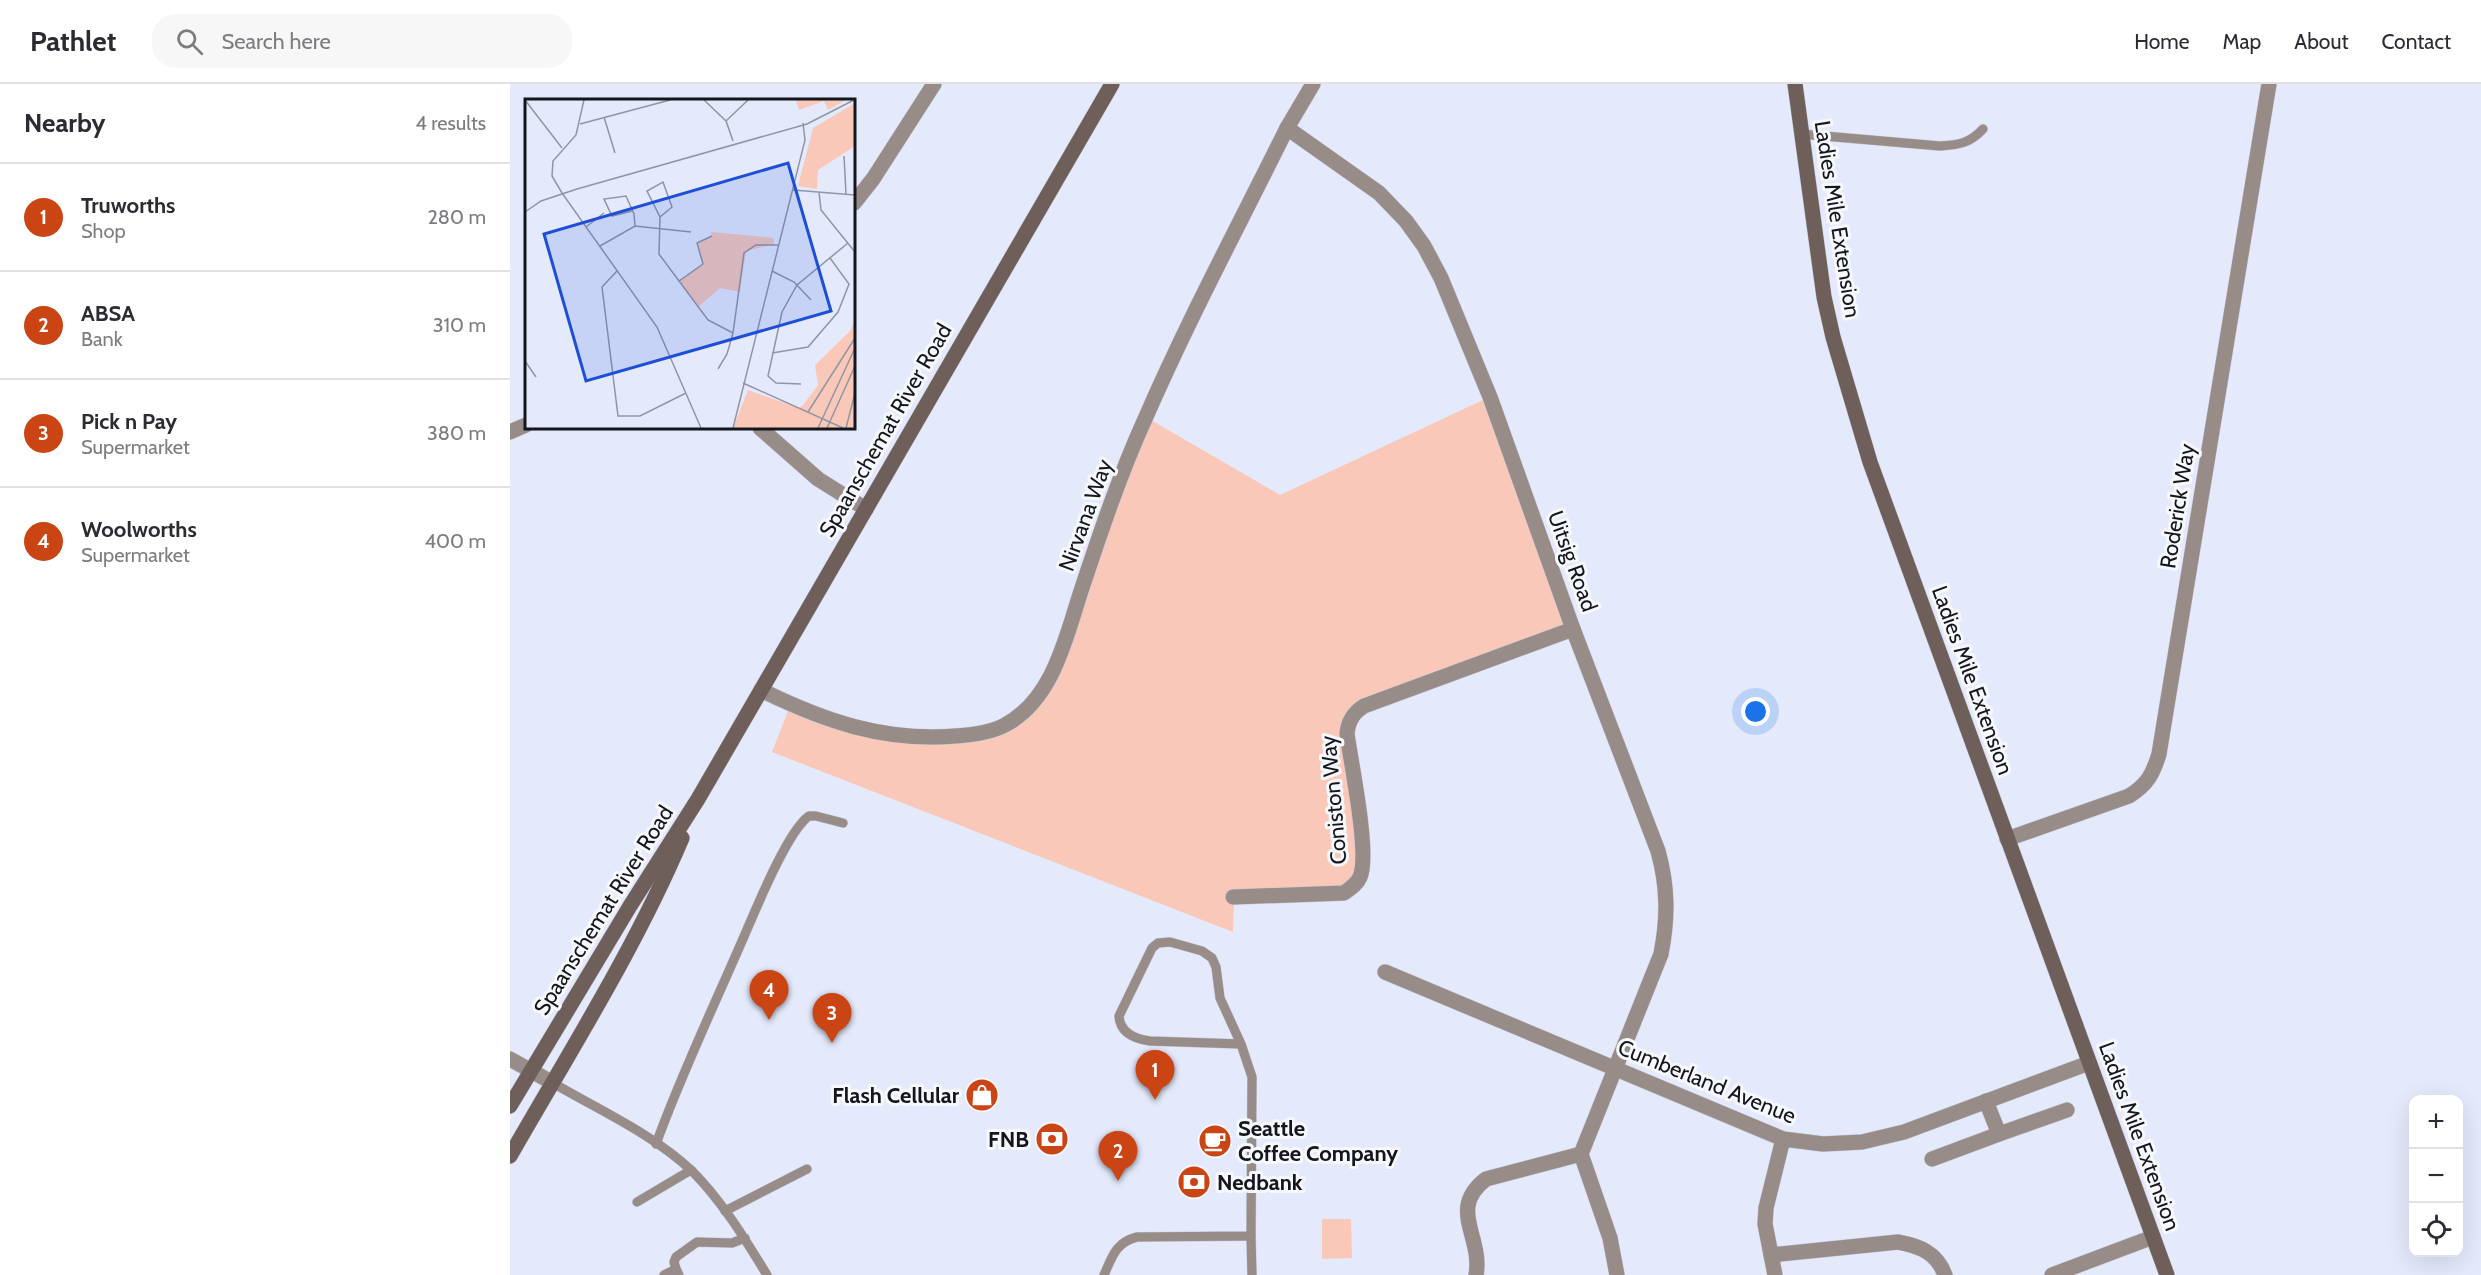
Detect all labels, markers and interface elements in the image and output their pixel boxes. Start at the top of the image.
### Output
search box [152,14,572,68]
text: Pathlet [30,24,116,58]
icon: search [173,25,206,58]
text: Search here [221,28,331,55]
text: Home [2134,29,2190,54]
text: Map [2223,29,2261,54]
text: About [2294,29,2348,54]
text: Contact [2381,29,2451,54]
inset map [525,99,855,429]
text: Nearby [24,107,105,139]
text: 4 results [415,111,486,135]
street label: Ladies Mile Extension [1809,119,1866,319]
text: Truworths [81,192,175,219]
text: 1 [40,205,47,229]
text: 280 m [427,205,486,229]
text: Shop [81,219,126,243]
text: ABSA [81,300,135,327]
text: 2 [38,313,49,337]
text: 310 m [433,313,486,337]
street label: Spaanschemat River Road [813,319,958,542]
text: Bank [81,327,123,351]
text: Pick n Pay [81,408,177,435]
text: 3 [38,421,49,445]
text: 380 m [427,421,486,445]
text: Supermarket [81,435,190,459]
street label: Roderick Way [2154,442,2201,570]
street label: Nirvana Way [1053,456,1118,575]
street label: Uitsig Road [1542,507,1603,615]
text: Woolworths [81,516,197,543]
text: 4 [37,529,50,553]
text: 400 m [424,529,486,553]
text: Supermarket [81,543,190,567]
street label: Ladies Mile Extension [1926,582,2019,778]
your location [1741,697,1770,726]
street label: Coniston Way [1314,734,1353,866]
street label: Spaanschemat River Road [528,801,679,1020]
pin: 4 [750,970,788,1020]
pin: 3 [812,994,852,1043]
street label: Cumberland Avenue [1614,1033,1800,1129]
street label: Ladies Mile Extension [2093,1038,2186,1234]
pin: 1 [1136,1050,1174,1100]
shop icon: Flash Cellular [964,1077,1000,1113]
place label: Flash Cellular [832,1082,960,1109]
map controls [2409,1095,2463,1257]
button: + [2409,1095,2463,1149]
place label: Seattle Coffee Company [1238,1115,1398,1167]
bank icon: FNB [1034,1121,1070,1157]
cafe icon: Seattle Coffee Company [1197,1123,1233,1159]
place label: FNB [988,1126,1029,1153]
pin: 2 [1098,1132,1138,1181]
button: − [2409,1149,2463,1203]
bank icon: Nedbank [1176,1164,1212,1200]
place label: Nedbank [1217,1169,1303,1196]
button: locate [2409,1203,2463,1257]

